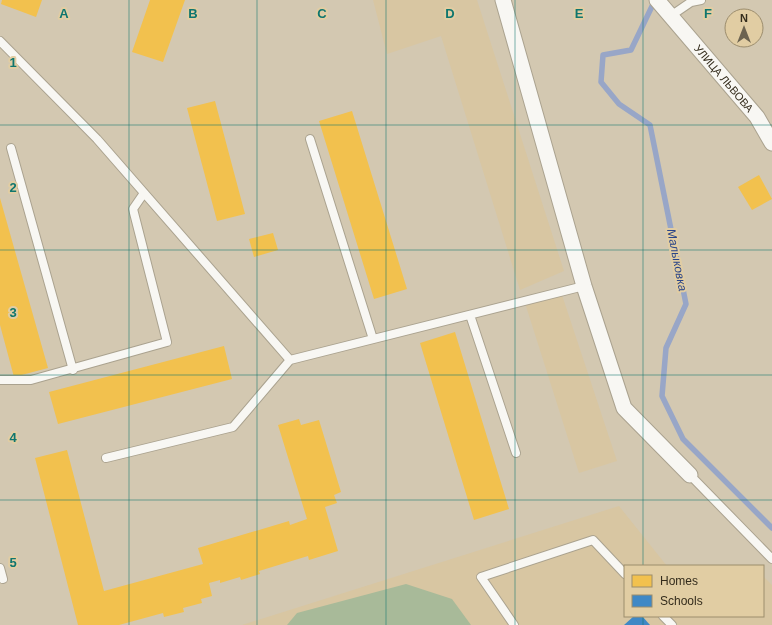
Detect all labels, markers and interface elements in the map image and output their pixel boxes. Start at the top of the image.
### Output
text: A [59,6,69,21]
text: B [188,6,198,21]
text: C [317,6,327,21]
text: D [445,6,455,21]
text: E [575,6,584,21]
text: F [704,6,712,21]
north arrow [724,8,764,48]
text: N [740,12,748,24]
street label: УЛИЦА ЛЬВОВА [692,42,756,115]
text: 1 [9,55,17,70]
text: 2 [9,180,17,195]
water label: Малыковка [664,228,690,293]
text: 3 [9,305,17,320]
text: 4 [9,430,17,445]
text: 5 [9,555,17,570]
legend [624,565,764,617]
text: Homes [660,574,698,588]
text: Schools [660,594,703,608]

